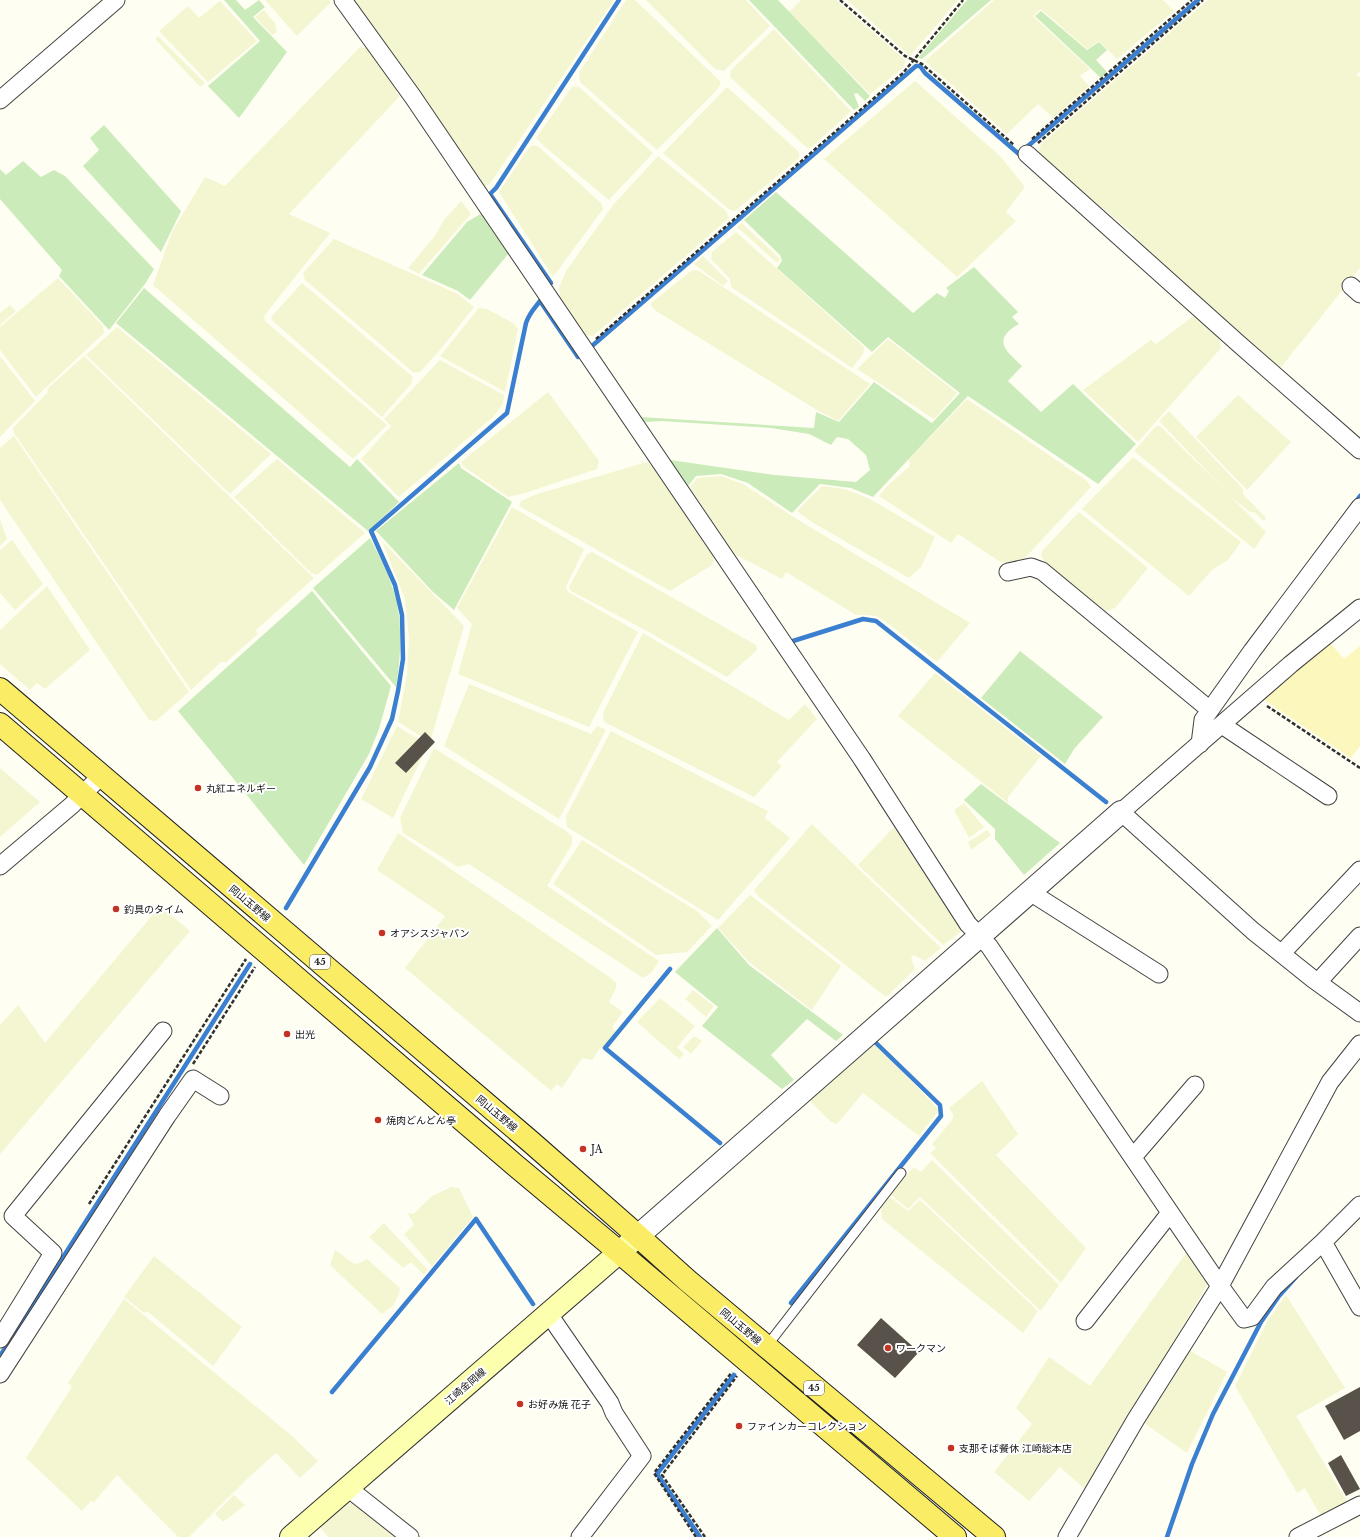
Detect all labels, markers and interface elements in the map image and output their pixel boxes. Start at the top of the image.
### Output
place label: 丸紅エネルギー [206,782,276,795]
marker: 丸紅エネルギー [193,783,203,793]
street label: 岡山玉野線 [226,882,273,924]
place label: 釣具のタイム [124,903,184,916]
marker: 釣具のタイム [111,904,121,914]
place label: オアシスジャパン [390,927,470,940]
marker: オアシスジャパン [377,928,387,938]
road number: 45 [310,955,330,969]
place label: 出光 [295,1028,315,1041]
marker: 出光 [282,1029,292,1039]
street label: 岡山玉野線 [473,1092,520,1134]
place label: 焼肉どんどん亭 [386,1114,456,1127]
marker: 焼肉どんどん亭 [373,1115,383,1125]
place label: JA [589,1143,603,1156]
marker: JA [578,1144,588,1154]
street label: 岡山玉野線 [717,1305,764,1347]
place label: ワークマン [896,1342,946,1355]
marker: ワークマン [883,1343,893,1353]
street label: 江崎金岡線 [442,1365,488,1408]
road number: 45 [804,1381,824,1395]
place label: お好み焼 花子 [528,1398,591,1411]
marker: お好み焼 花子 [515,1399,525,1409]
place label: ファインカーコレクション [747,1420,867,1433]
marker: ファインカーコレクション [734,1421,744,1431]
place label: 支那そば餐休 江崎総本店 [959,1442,1072,1455]
marker: 支那そば餐休 江崎総本店 [946,1443,956,1453]

